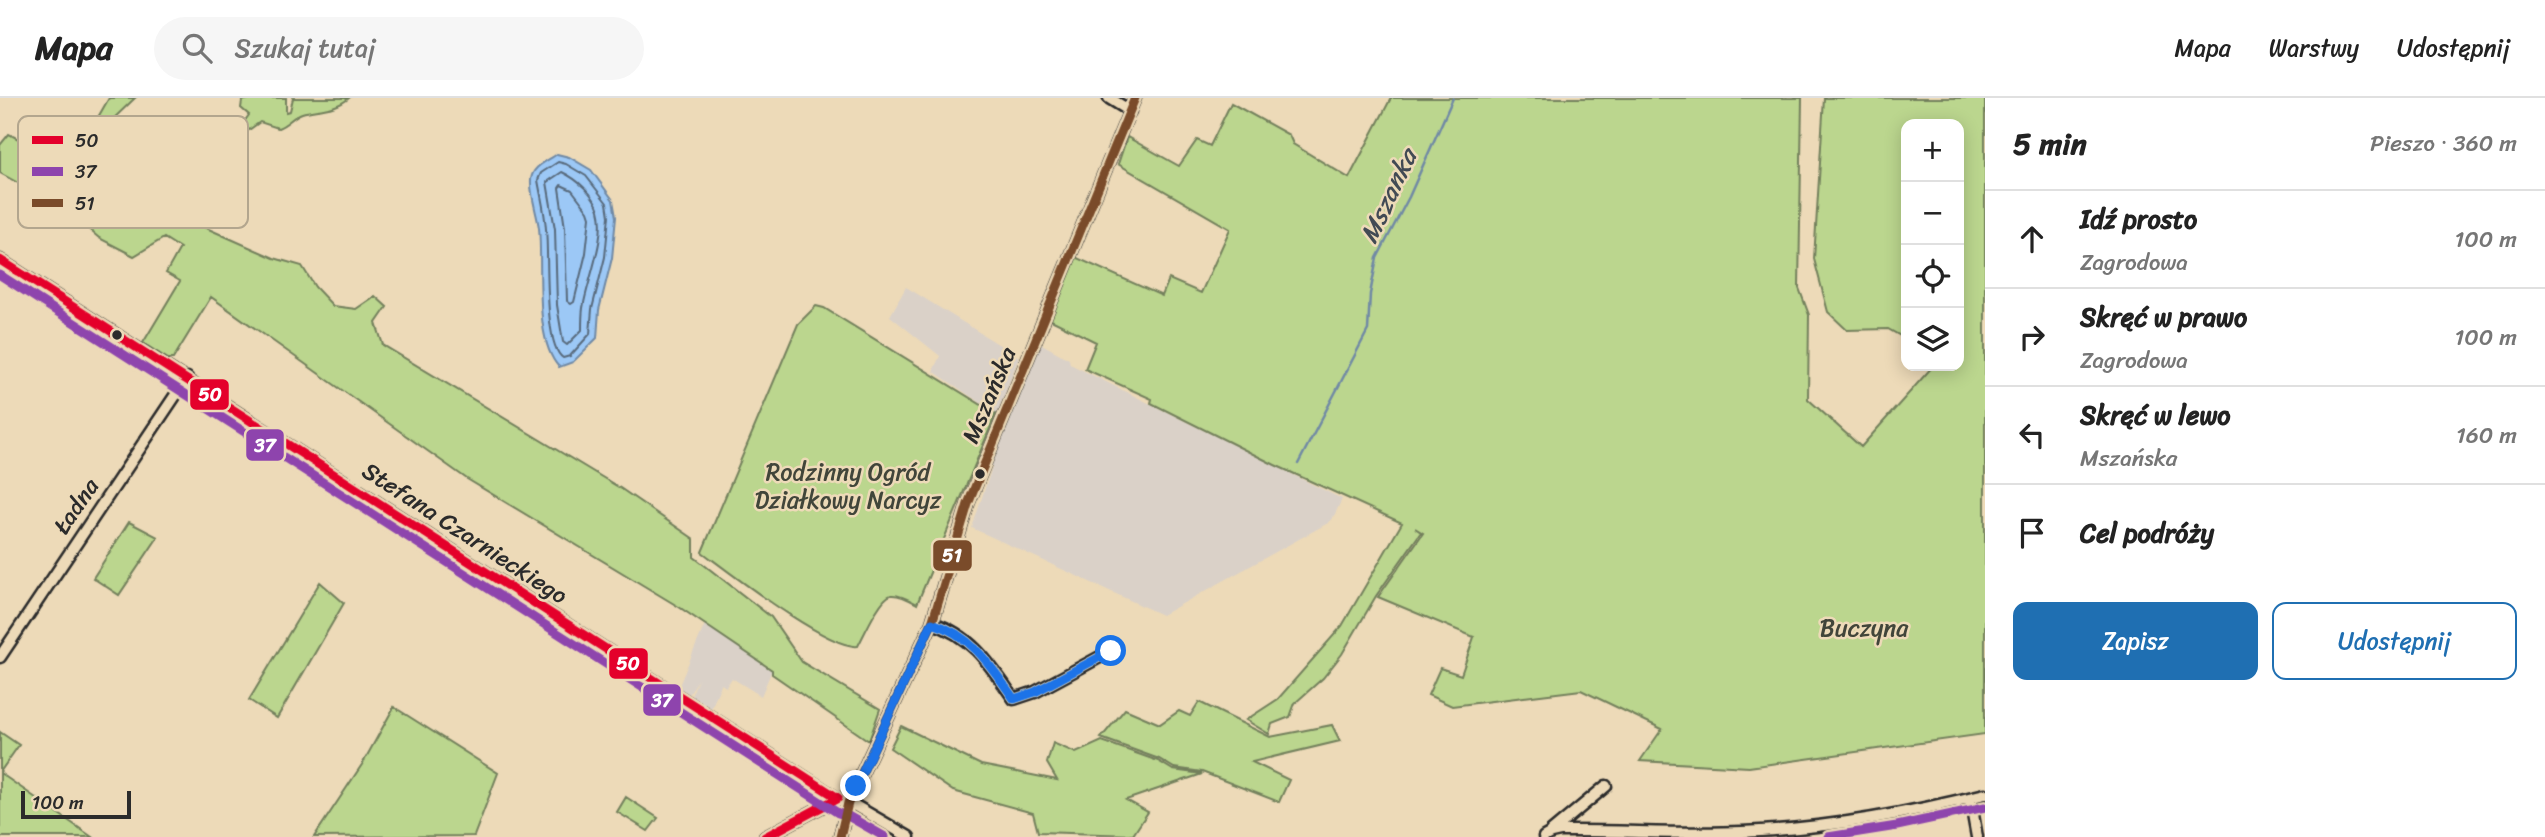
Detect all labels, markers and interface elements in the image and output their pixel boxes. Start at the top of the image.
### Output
search box [154,17,644,80]
text: Mapa [35,19,112,77]
text: Szukaj tutaj [234,25,376,71]
text: Mapa [2174,27,2231,69]
text: Warstwy [2269,27,2359,69]
text: Udostępnij [2397,27,2510,69]
icon: search [178,29,216,67]
legend [18,116,248,228]
text: 5 min [2013,117,2087,171]
map controls [1901,119,1964,371]
button: + [1901,119,1964,182]
text: Pieszo · 360 m [2370,123,2517,164]
text: 50 [75,124,99,157]
water label: Mszanka [1346,138,1431,251]
text: 37 [75,155,97,188]
button: − [1901,182,1964,245]
text: 51 [75,187,95,220]
text: Idź prosto [2080,196,2197,242]
text: 100 m [2454,219,2517,260]
icon: ahead [2013,220,2051,258]
text: Zagrodowa [2080,242,2188,283]
button: locate [1901,245,1964,308]
text: Skręć w prawo [2080,294,2247,340]
button: layers [1901,308,1964,371]
text: 100 m [2454,317,2517,358]
icon: right [2013,318,2051,356]
unlabelled marker [110,328,124,342]
street label: Mszańska [950,339,1029,450]
text: Zagrodowa [2080,340,2188,381]
line badge: 50 [189,378,230,411]
text: 50 [198,378,222,411]
text: Skręć w lewo [2080,392,2231,438]
text: 160 m [2456,415,2517,456]
icon: left [2013,416,2051,454]
line badge: 37 [245,428,285,462]
text: 37 [253,429,278,462]
text: Mszańska [2080,438,2177,479]
street label: Stefana Czarnieckiego [353,450,577,616]
park label: Rodzinny Ogród Działkowy Narcyz [755,451,942,521]
unlabelled marker [973,467,987,481]
street label: Ładna [42,468,111,543]
text: Cel podróży [2080,510,2214,556]
icon: arrive [2013,514,2051,552]
line badge: 51 [932,539,973,572]
text: 51 [942,539,962,572]
button: Zapisz [2013,602,2258,680]
button: Udostępnij [2272,602,2517,680]
park label: Buczyna [1820,607,1909,649]
route start [1095,635,1126,666]
line badge: 50 [608,647,649,680]
text: 50 [616,647,640,680]
line badge: 37 [642,683,682,717]
text: 37 [650,684,675,717]
route end [840,770,871,801]
text: 100 m [32,786,84,819]
scale bar [21,788,131,820]

